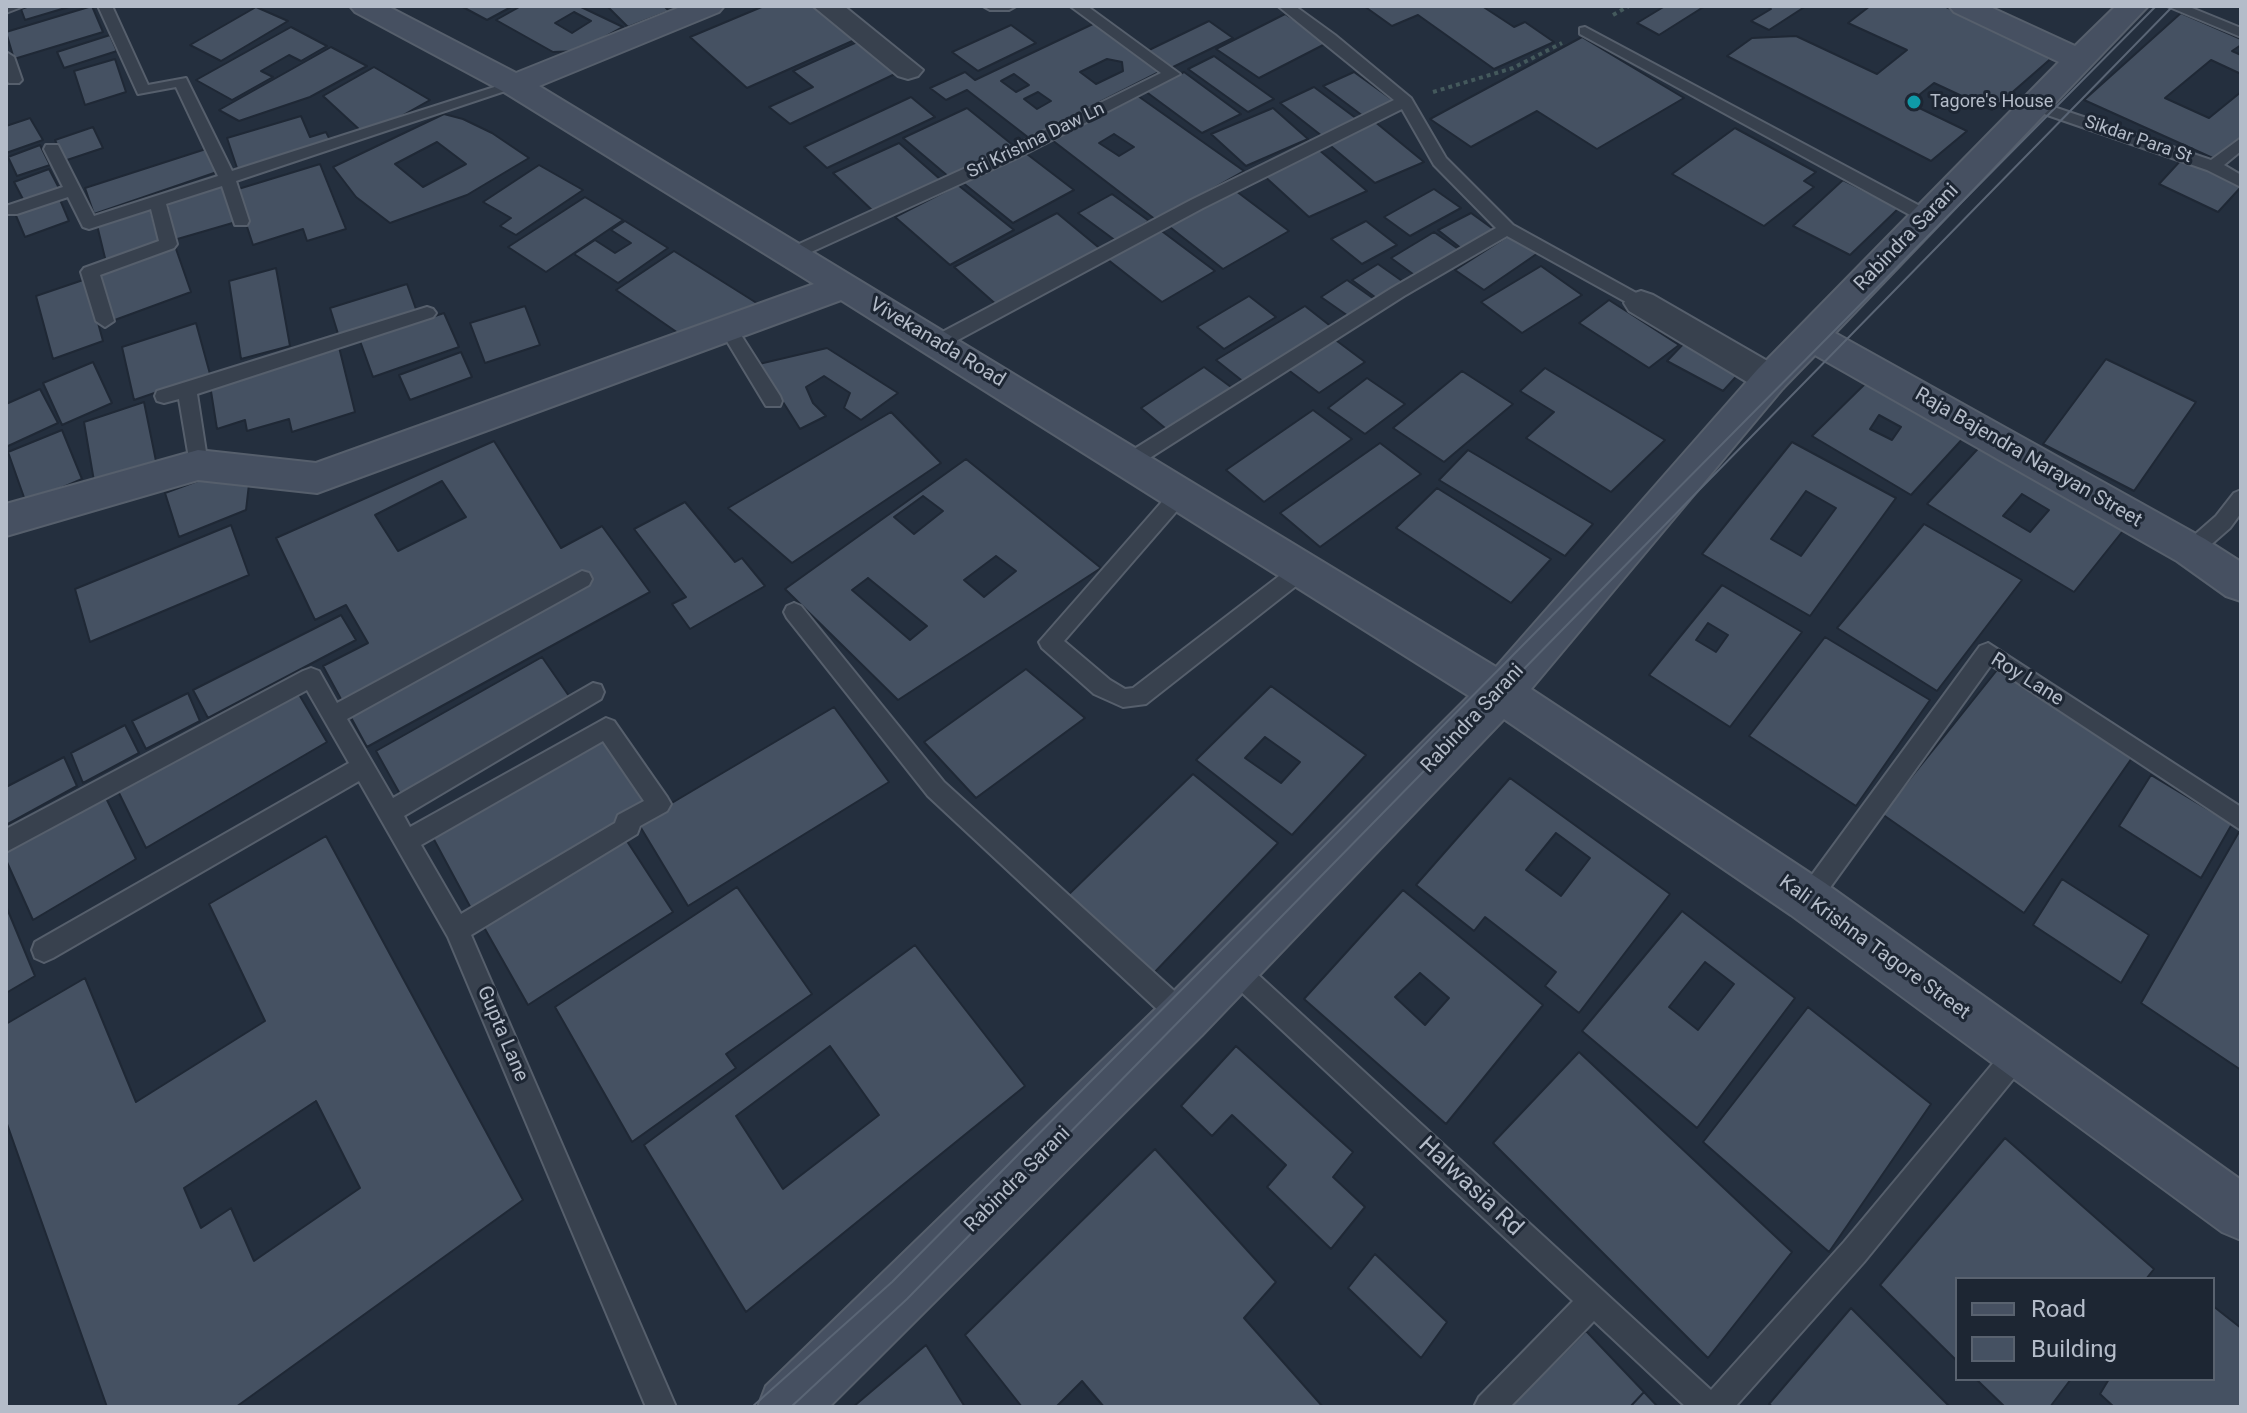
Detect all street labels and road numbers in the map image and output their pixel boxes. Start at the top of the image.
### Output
street label: Sri Krishna Daw Ln [964,98,1108,184]
street label: Sikdar Para St [2081,112,2195,168]
street label: Rabindra Sarani [1850,179,1964,297]
street label: Vivekanada Road [865,293,1009,393]
street label: Raja Bajendra Narayan Street [1910,383,2146,533]
street label: Roy Lane [1986,648,2068,712]
street label: Rabindra Sarani [1417,660,1529,778]
street label: Kali Krishna Tagore Street [1774,871,1974,1025]
street label: Gupta Lane [471,983,533,1085]
street label: Rabindra Sarani [960,1122,1076,1238]
street label: Halwasia Rd [1412,1131,1528,1243]

